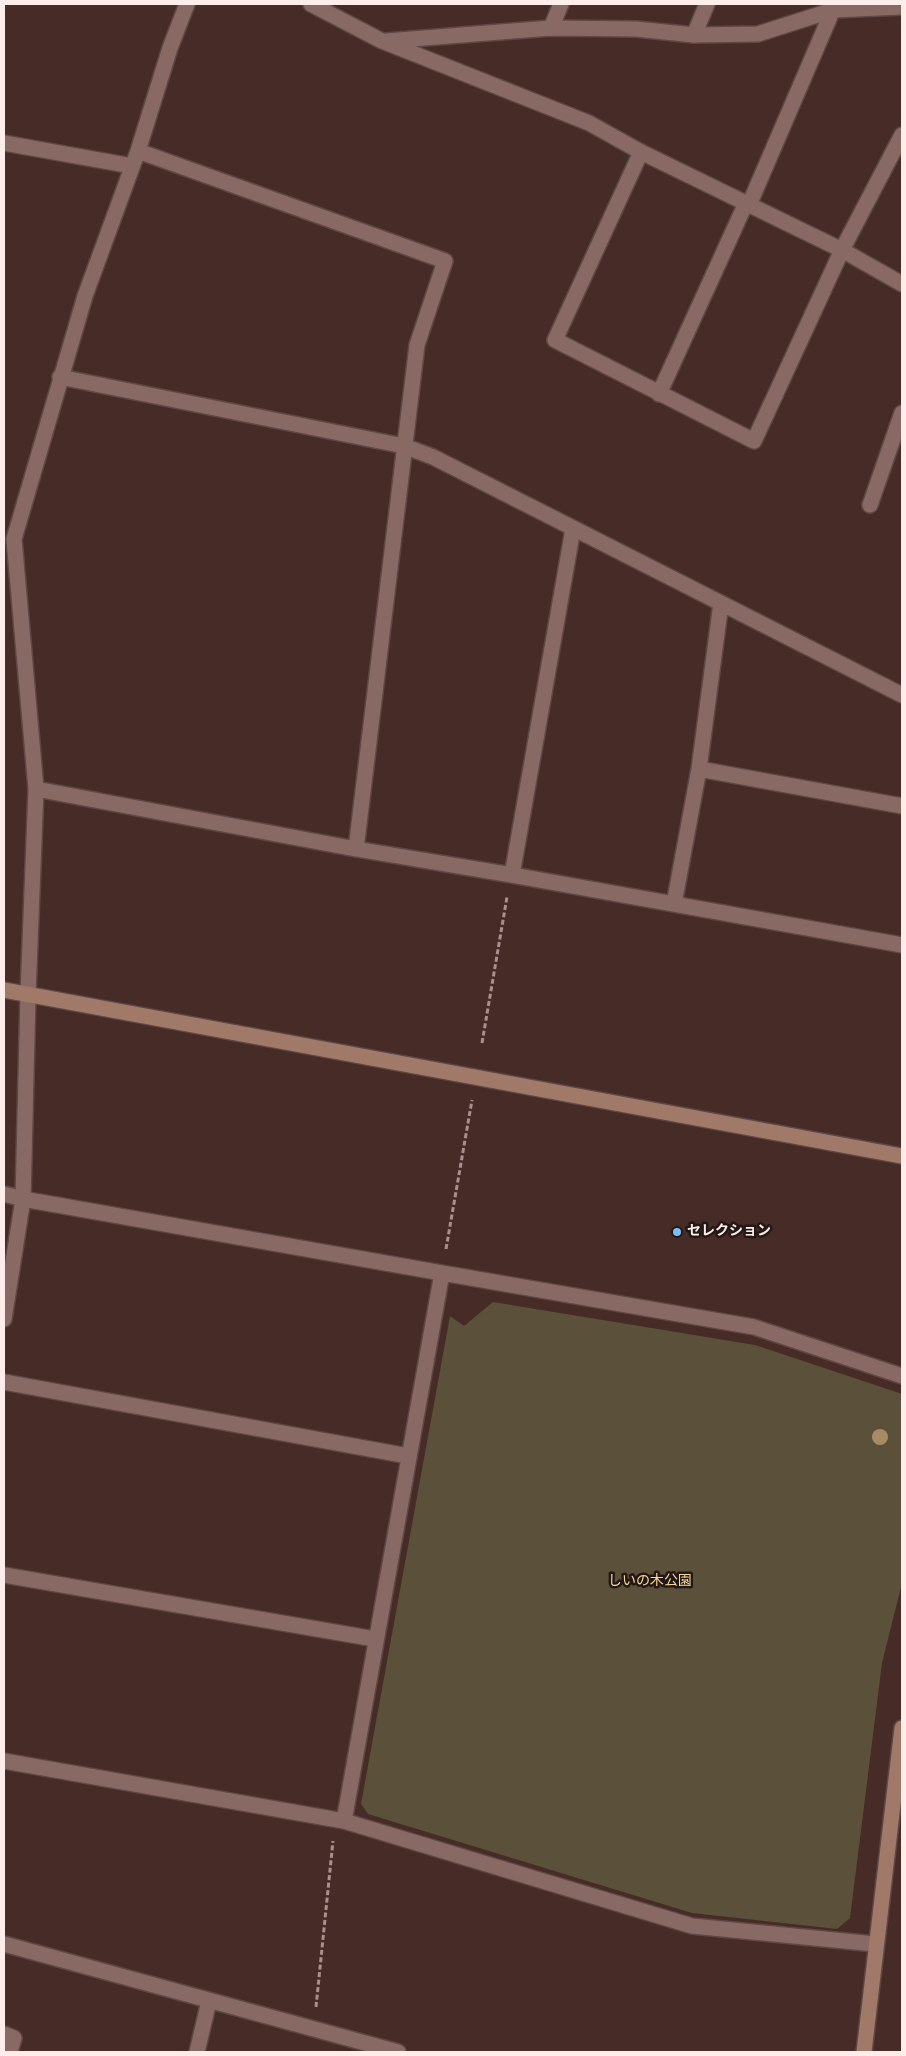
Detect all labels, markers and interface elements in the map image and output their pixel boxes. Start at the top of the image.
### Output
place label: セレクション [687,1224,771,1240]
marker: セレクション [671,1226,683,1238]
park label: しいの木公園 [608,1574,692,1590]

